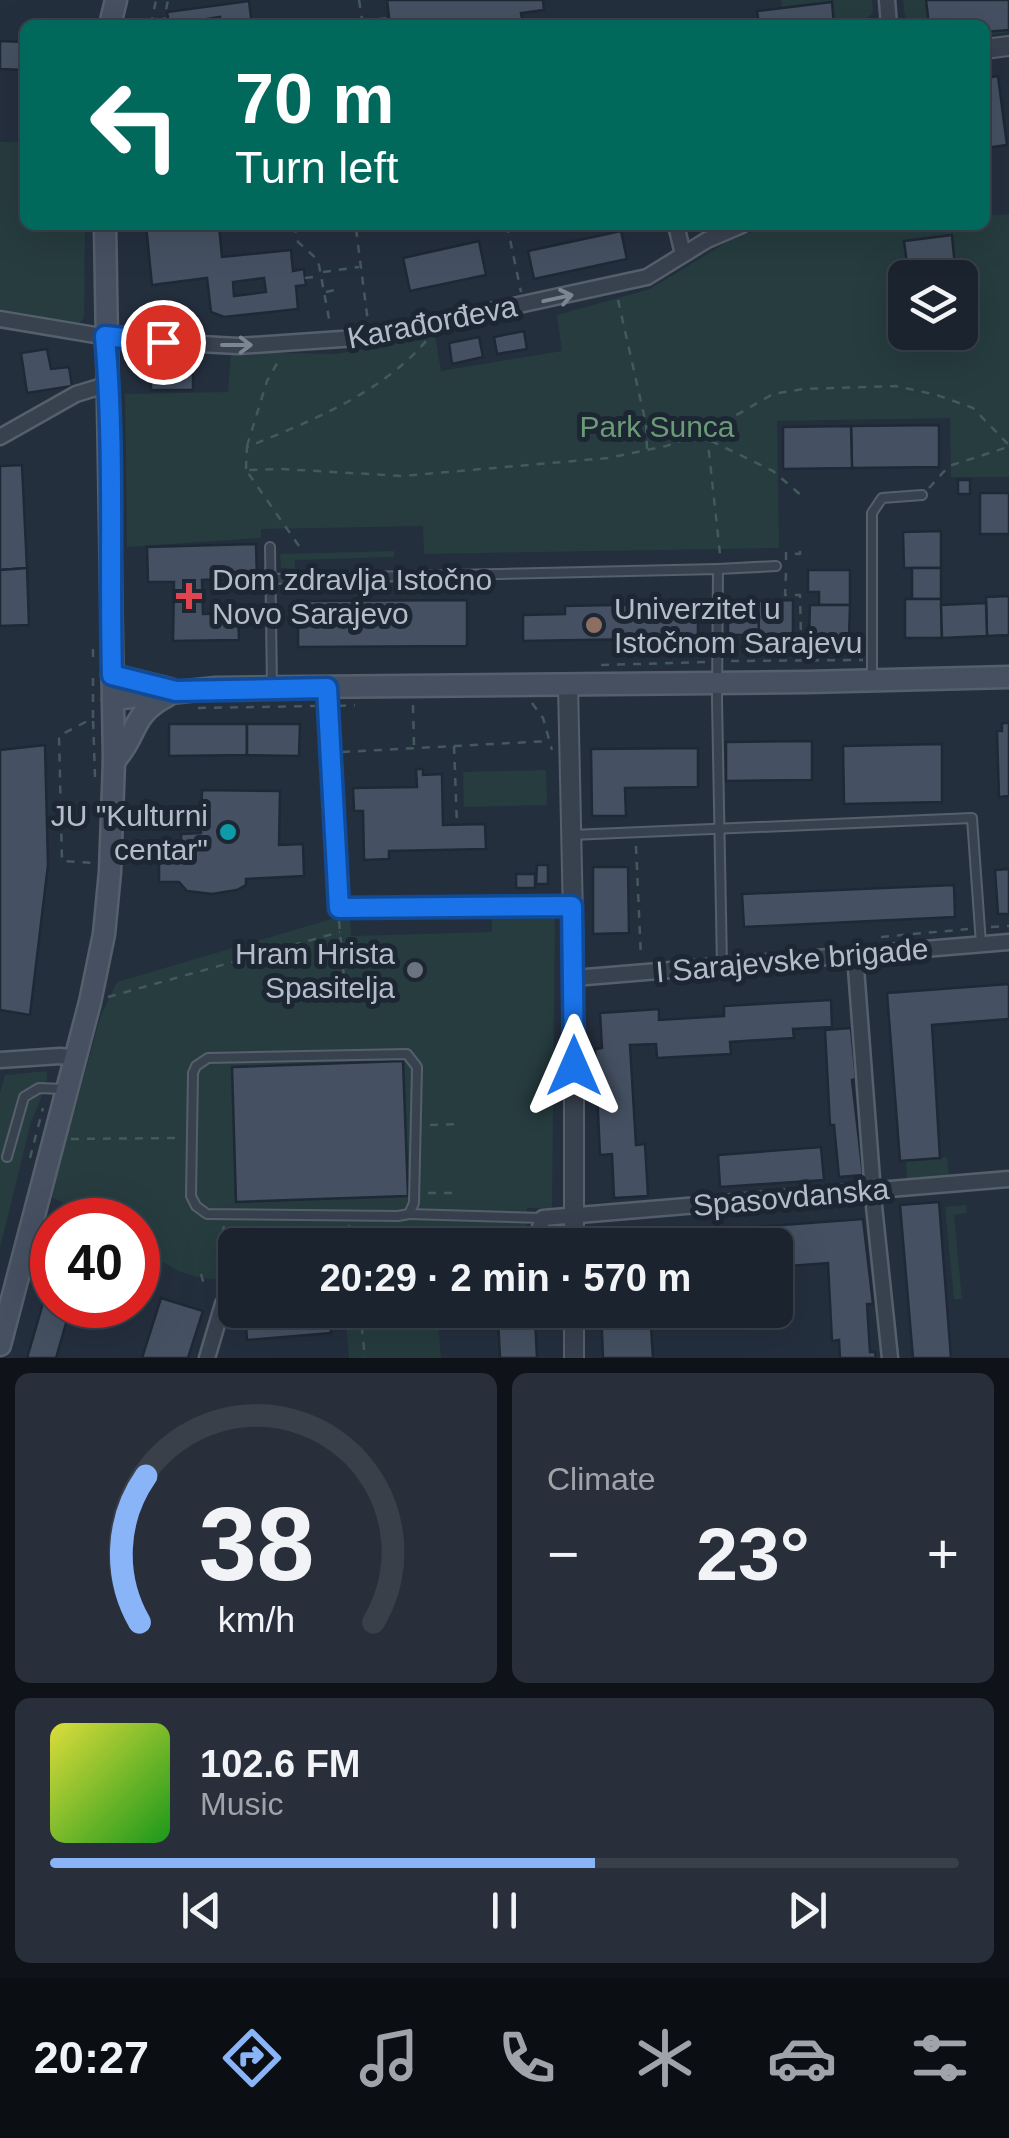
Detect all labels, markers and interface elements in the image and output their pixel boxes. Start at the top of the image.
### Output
icon: left [70,60,200,190]
text: 70 m [235,60,395,138]
text: Turn left [235,142,398,193]
map controls [888,260,978,350]
button: layers [888,260,978,350]
one-way arrow [541,288,573,306]
street label: Karađorđeva [345,289,520,355]
pin [121,300,206,385]
icon: arrive [136,315,191,370]
one-way arrow [220,336,253,354]
park label: Park Sunca [579,410,735,443]
place label: Dom zdravlja Istočno Novo Sarajevo [212,563,492,630]
marker: Dom zdravlja Istočno Novo Sarajevo [176,583,202,609]
place label: Univerzitet u Istočnom Sarajevu [614,592,862,659]
marker: Univerzitet u Istočnom Sarajevu [583,614,605,636]
place label: JU "Kulturni centar" [51,799,208,866]
marker: JU "Kulturni centar" [217,821,239,843]
street label: I Sarajevske brigade [654,932,930,988]
place label: Hram Hrista Spasitelja [235,937,395,1004]
marker: Hram Hrista Spasitelja [404,959,426,981]
position arrow [522,1014,626,1118]
street label: Spasovdanska [692,1172,891,1222]
speed limit sign: 40 [30,1198,160,1328]
text: 20:29 · 2 min · 570 m [320,1257,691,1299]
text: Climate [547,1461,655,1497]
text: 38 [198,1486,314,1602]
text: 23° [696,1512,810,1596]
text: − [547,1523,579,1585]
text: + [927,1523,959,1585]
text: km/h [217,1600,295,1640]
text: 102.6 FM [200,1743,361,1785]
text: Music [200,1786,284,1822]
icon: previous [174,1883,229,1938]
icon: pause [477,1883,532,1938]
icon: next [780,1883,835,1938]
icon: directions [217,2023,287,2093]
icon: music [354,2023,424,2093]
icon: phone [492,2023,562,2093]
icon: climate [630,2023,700,2093]
icon: car [767,2023,837,2093]
icon: filters [905,2023,975,2093]
text: 20:27 [34,2032,149,2083]

